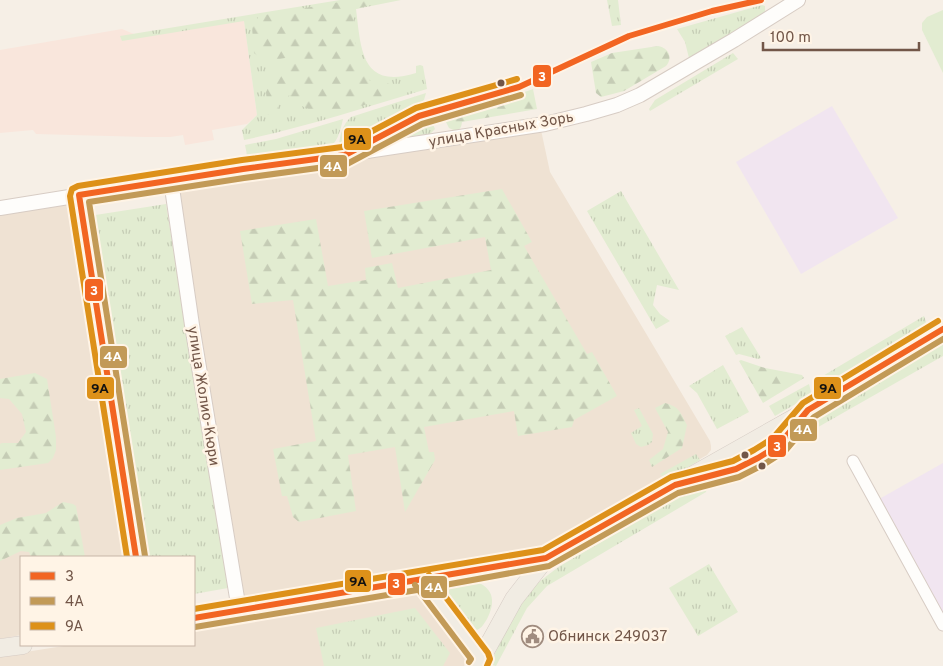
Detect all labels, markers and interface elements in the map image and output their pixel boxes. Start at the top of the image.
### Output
scale bar [763,20,919,52]
text: 100 m [770,29,811,48]
line badge: 3 [532,64,552,88]
text: 3 [538,69,546,86]
unlabelled marker [496,78,506,88]
street label: улица Красных Зорь [427,108,575,153]
line badge: 9А [343,127,372,151]
text: 9А [348,132,366,149]
line badge: 4А [319,154,348,178]
text: 4А [324,159,342,176]
line badge: 3 [84,278,104,302]
text: 3 [90,283,98,300]
street label: улица Жолио-Кюри [182,325,223,467]
line badge: 4А [99,345,128,369]
text: 4А [104,349,122,366]
line badge: 9А [86,376,115,400]
line badge: 9А [813,376,842,400]
text: 9А [91,381,109,398]
text: 9А [819,381,837,398]
line badge: 4А [789,418,818,442]
text: 4А [794,422,812,439]
line badge: 3 [767,434,787,458]
text: 3 [773,439,781,456]
unlabelled marker [740,450,750,460]
unlabelled marker [757,461,767,471]
legend [20,556,195,646]
text: 3 [65,568,74,587]
line badge: 9А [344,569,372,593]
line badge: 3 [387,572,406,596]
text: 9А [349,574,367,591]
line badge: 4А [420,575,448,599]
text: 3 [392,576,400,593]
text: 4А [425,580,443,597]
text: 4А [65,593,84,612]
text: 9А [65,618,84,637]
public building icon: Обнинск 249037 [520,624,544,648]
place label: Обнинск 249037 [548,628,667,647]

